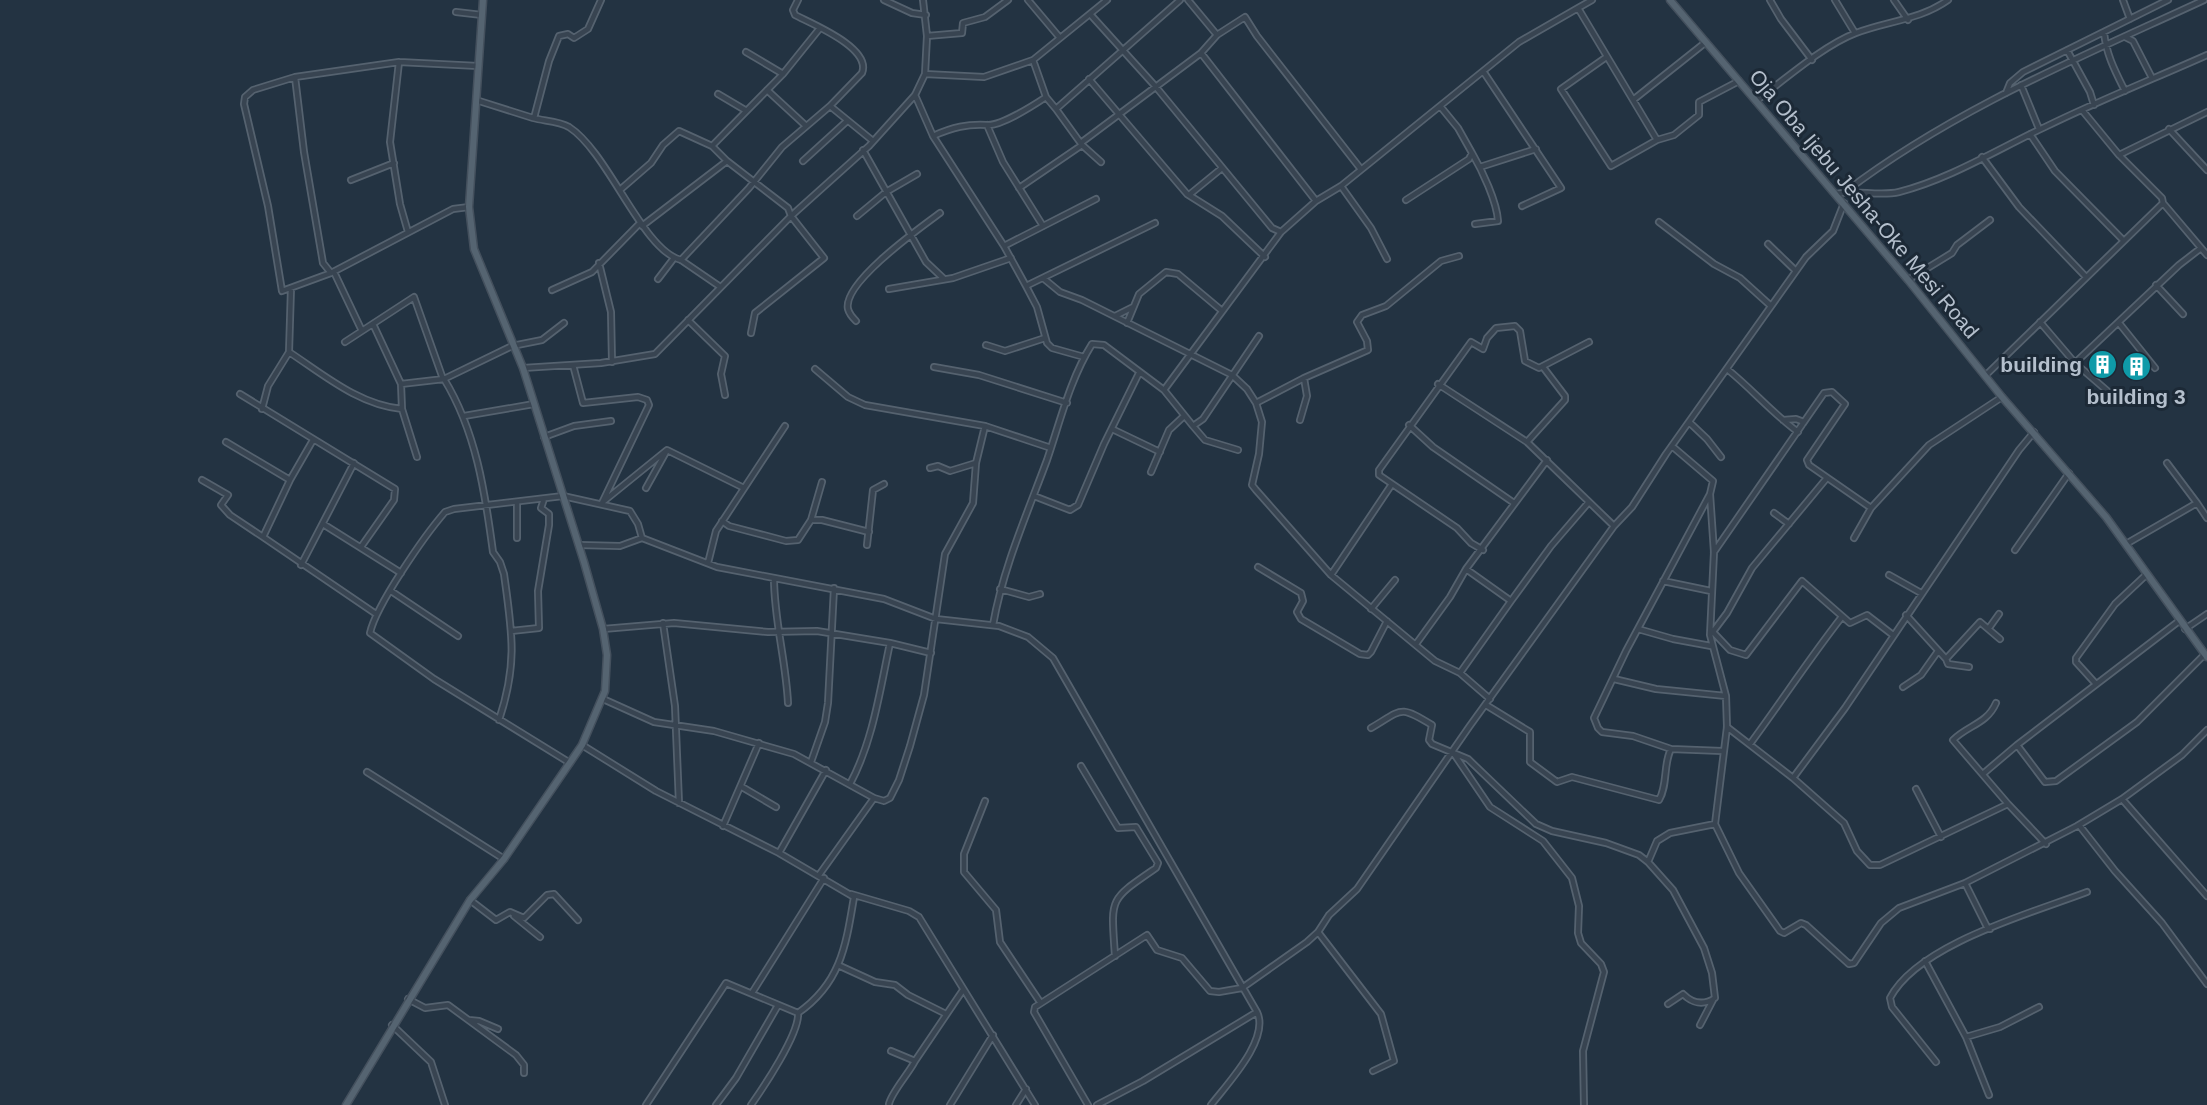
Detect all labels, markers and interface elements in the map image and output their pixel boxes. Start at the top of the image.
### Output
street label: Oja Oba Ijebu Jesha-Oke Mesi Road [1745,65,1983,343]
building icon: building [2087,349,2119,381]
building icon: building 3 [2120,350,2152,382]
place label: building [2000,353,2082,376]
place label: building 3 [2086,385,2186,408]

